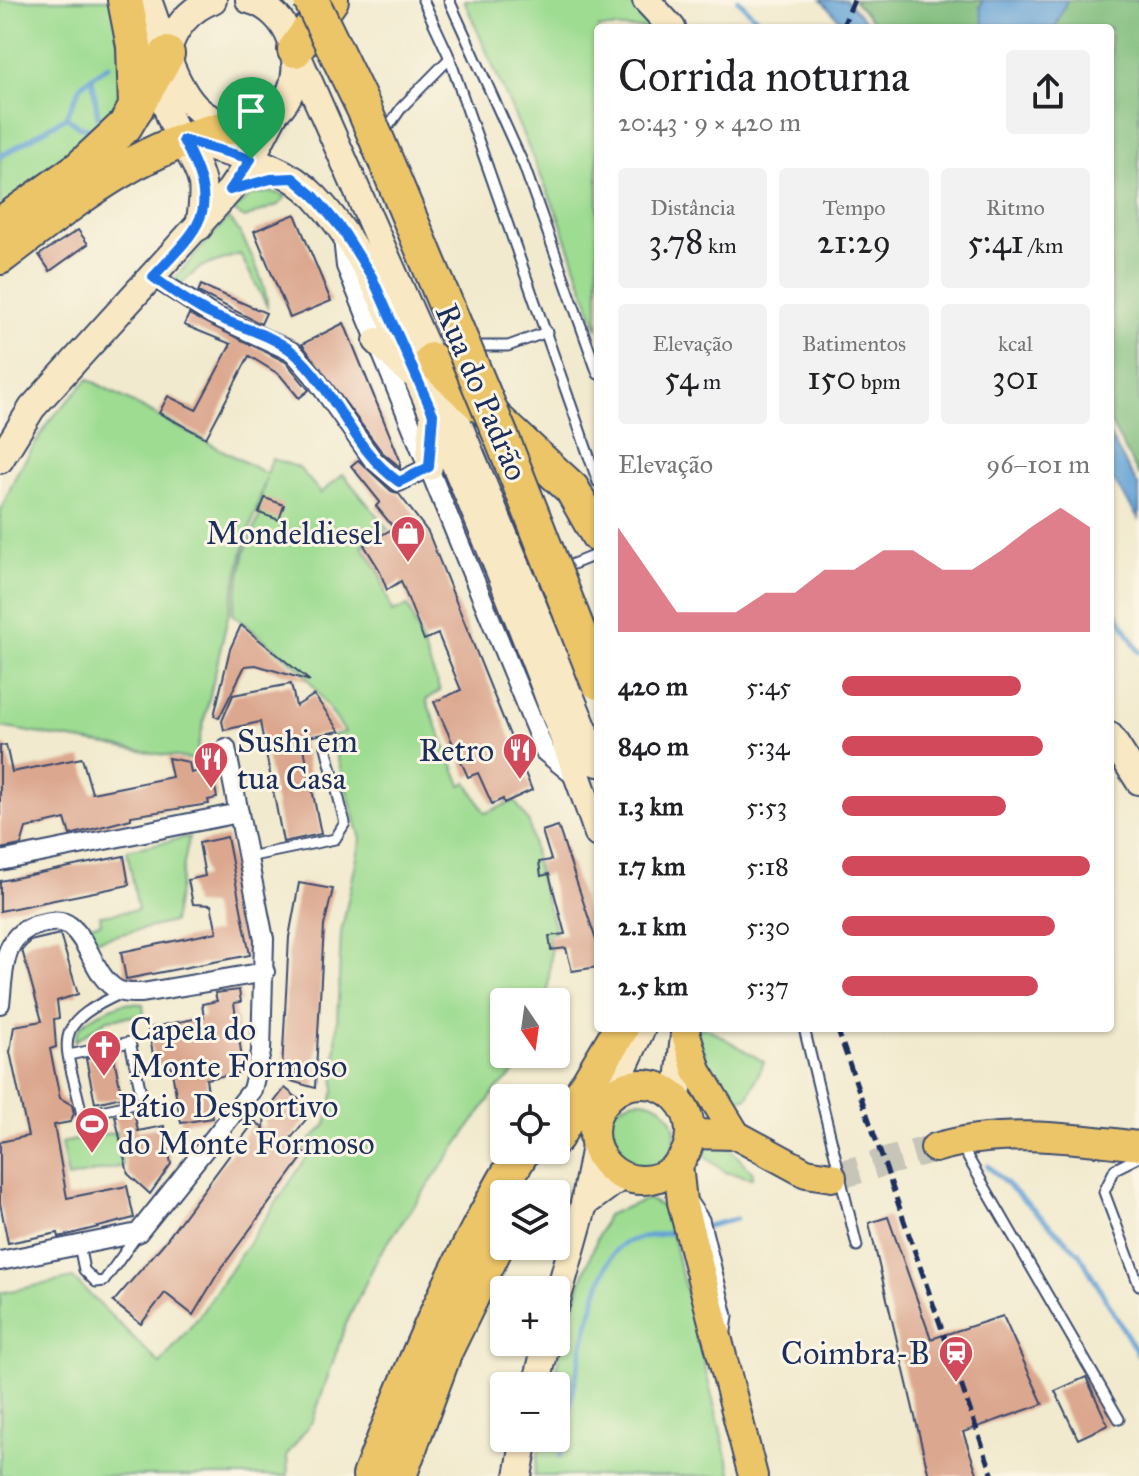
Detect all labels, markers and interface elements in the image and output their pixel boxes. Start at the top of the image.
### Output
text: Corrida noturna [618,49,910,103]
button: share [1006,50,1090,134]
pin [217,77,285,159]
icon: arrive [229,89,273,133]
text: 20:43 · 9 × 420 m [618,106,801,138]
text: Distância [650,194,735,221]
text: Tempo [822,194,886,221]
text: Ritmo [986,194,1045,221]
text: 3.78 [649,221,703,262]
text: 21:29 [817,221,891,262]
text: 5:41 [967,221,1024,262]
text: km [703,232,737,259]
text: /km [1024,232,1063,259]
street label: Rua do Padrão [427,298,536,486]
text: Elevação [652,330,733,357]
text: Batimentos [802,330,906,357]
text: kcal [998,330,1033,357]
text: 54 [664,357,698,398]
text: 150 [807,357,856,398]
text: 301 [992,357,1039,398]
text: m [698,368,721,395]
text: bpm [856,368,901,395]
text: Elevação [618,448,713,480]
text: 96–101 m [986,448,1090,480]
place label: Mondeldiesel [206,514,382,553]
shop icon: Mondeldiesel [389,514,427,564]
text: 420 m [618,670,688,702]
text: 5:45 [746,670,791,702]
place label: Sushi em tua Casa [237,722,358,798]
text: 840 m [618,730,689,762]
text: 5:34 [746,730,790,762]
place label: Retro [419,731,494,770]
restaurant icon: Retro [501,731,539,781]
restaurant icon: Sushi em tua Casa [192,740,230,790]
text: 1.3 km [618,790,684,822]
text: 5:53 [746,790,787,822]
text: 1.7 km [618,850,686,882]
text: 5:18 [746,850,789,882]
text: 2.1 km [618,910,687,942]
text: 5:30 [746,910,790,942]
text: 2.5 km [618,970,688,1002]
text: 5:37 [746,970,789,1002]
north arrow [490,988,570,1068]
map controls [490,988,570,1452]
place label: Capela do Monte Formoso [130,1010,347,1086]
church icon: Capela do Monte Formoso [85,1028,123,1078]
button: locate [490,1084,570,1164]
place label: Pátio Desportivo do Monte Formoso [118,1087,375,1163]
sports icon: Pátio Desportivo do Monte Formoso [73,1105,111,1155]
button: layers [490,1180,570,1260]
button: + [490,1276,570,1356]
place label: Coimbra-B [781,1334,930,1373]
station icon: Coimbra-B [937,1334,975,1384]
button: − [490,1372,570,1452]

